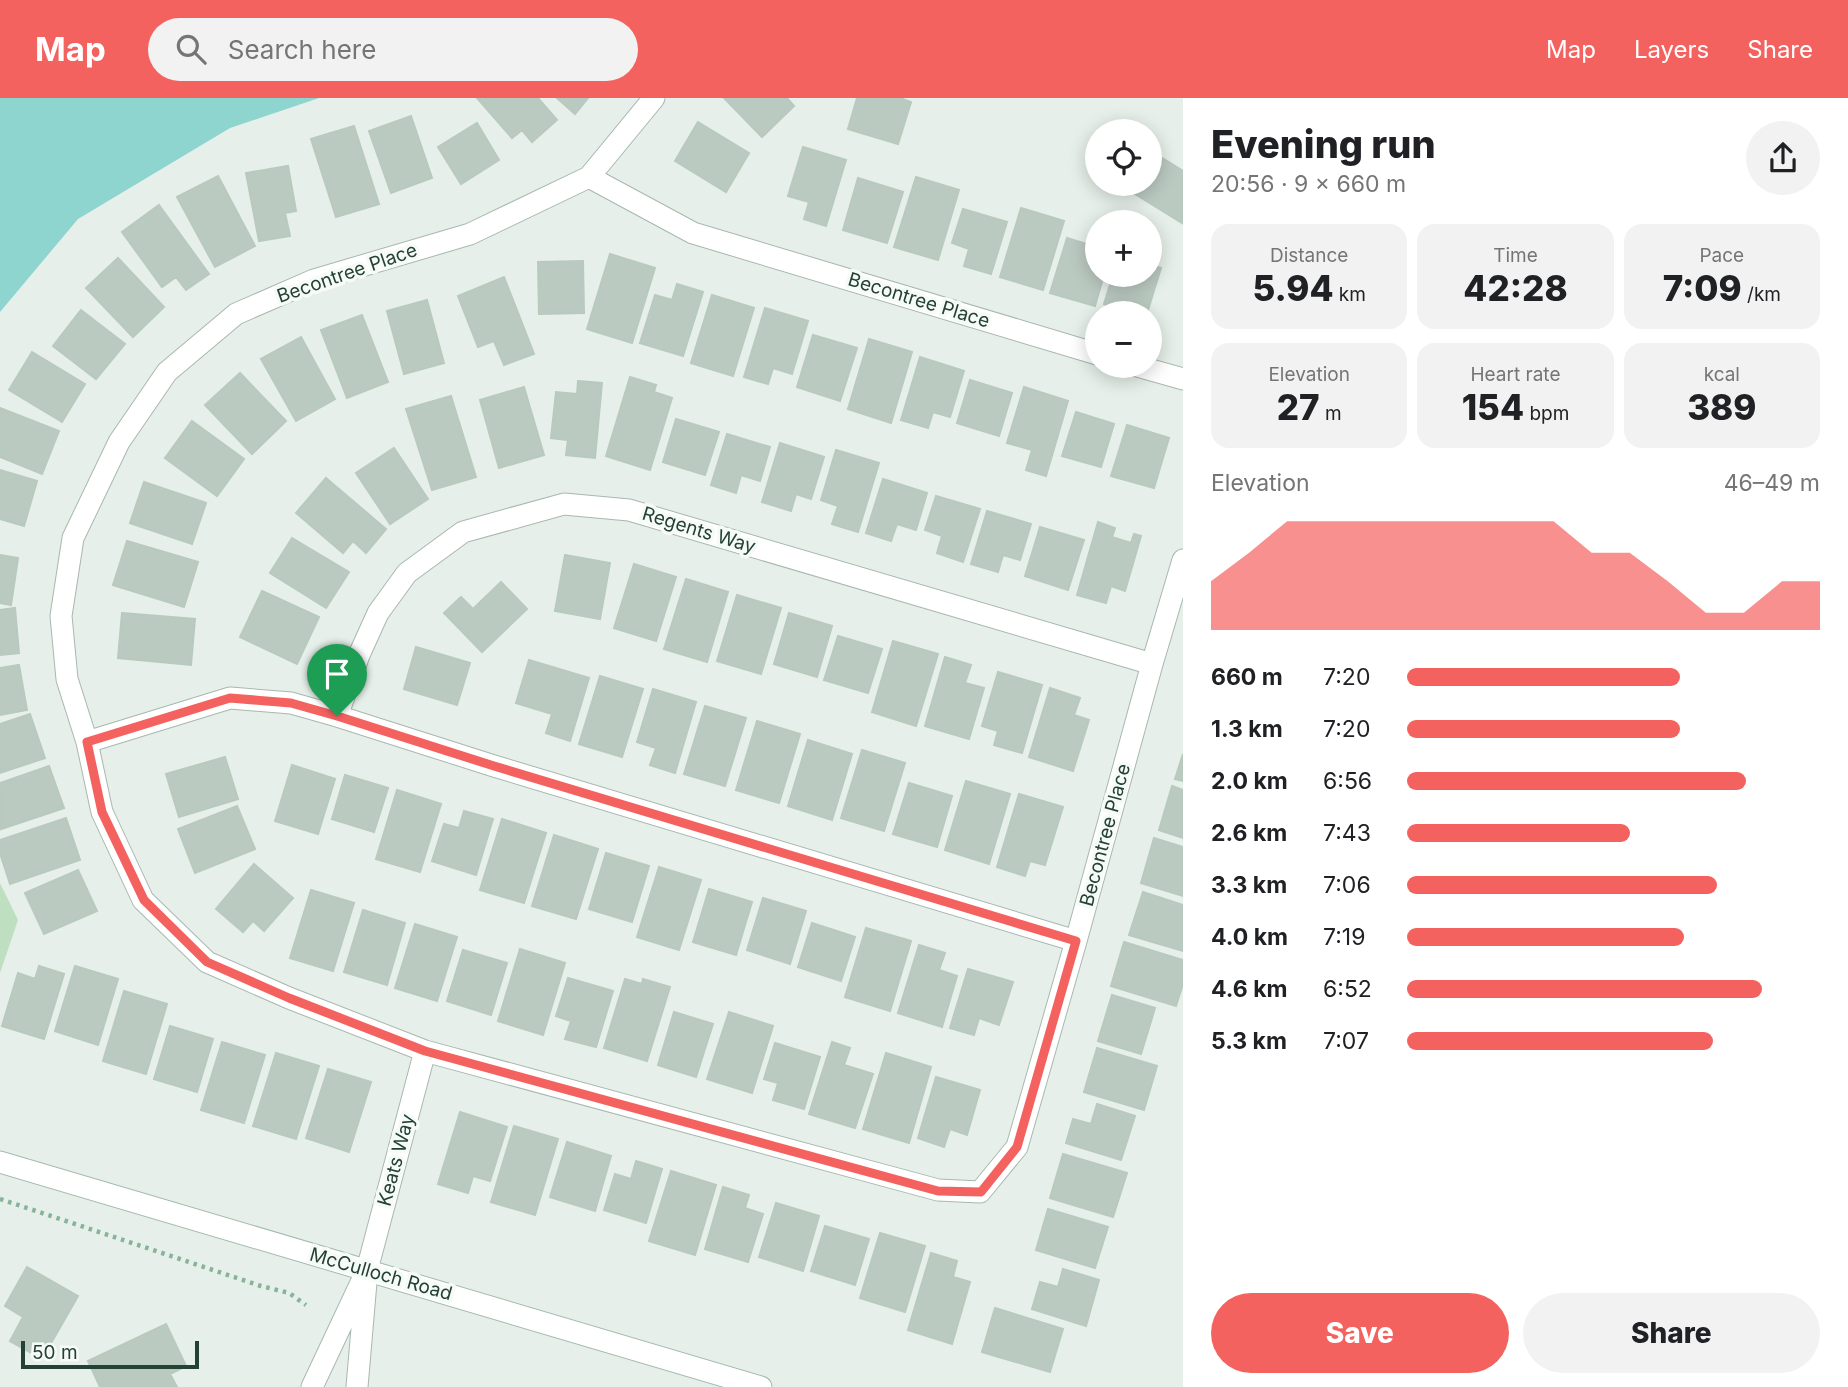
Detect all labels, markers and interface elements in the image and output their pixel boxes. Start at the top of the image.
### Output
search box [148,18,638,81]
text: Map [35,29,106,69]
icon: search [172,30,210,68]
text: Search here [228,34,376,65]
text: Map [1546,35,1596,64]
text: Layers [1634,35,1709,64]
text: Share [1747,35,1813,64]
map controls [1085,119,1162,378]
button: locate [1085,119,1162,196]
text: Evening run [1211,121,1436,167]
button: share [1746,121,1820,195]
text: 20:56 · 9 × 660 m [1211,170,1406,198]
button: + [1085,210,1162,287]
street label: Becontree Place [274,238,420,308]
text: Distance [1270,244,1348,267]
text: Time [1493,244,1538,267]
text: Pace [1699,244,1744,267]
text: 5.94 [1252,267,1334,309]
text: 42:28 [1463,267,1568,309]
text: 7:09 [1663,267,1742,309]
street label: Becontree Place [845,268,993,332]
text: km [1334,283,1366,306]
text: /km [1742,283,1781,306]
button: − [1085,301,1162,378]
text: Elevation [1268,363,1350,386]
text: Heart rate [1470,363,1560,386]
text: kcal [1704,363,1740,386]
text: 27 [1277,386,1320,428]
text: 154 [1462,386,1524,428]
text: 389 [1687,386,1757,428]
text: m [1320,402,1342,425]
text: bpm [1524,402,1569,425]
text: Elevation [1211,469,1310,497]
text: 46–49 m [1724,469,1820,497]
street label: Regents Way [640,502,759,558]
pin [307,644,367,716]
icon: arrive [318,655,356,693]
text: 660 m [1211,663,1283,691]
text: 7:20 [1323,663,1370,691]
text: 1.3 km [1211,715,1283,743]
text: 7:20 [1323,715,1370,743]
street label: Becontree Place [1075,761,1135,909]
text: 2.0 km [1211,767,1288,795]
text: 6:56 [1323,767,1372,795]
text: 2.6 km [1211,819,1287,847]
text: 7:43 [1323,819,1371,847]
text: 3.3 km [1211,871,1287,899]
text: 7:06 [1323,871,1371,899]
text: 4.0 km [1211,923,1288,951]
text: 7:19 [1323,923,1366,951]
text: 4.6 km [1211,975,1288,1003]
text: 6:52 [1323,975,1372,1003]
text: 5.3 km [1211,1027,1287,1055]
text: 7:07 [1323,1027,1369,1055]
street label: Keats Way [373,1111,419,1208]
street label: McCulloch Road [307,1243,455,1305]
button: Save [1211,1293,1509,1373]
button: Share [1523,1293,1820,1373]
scale bar [21,1338,200,1370]
text: 50 m [32,1341,78,1364]

